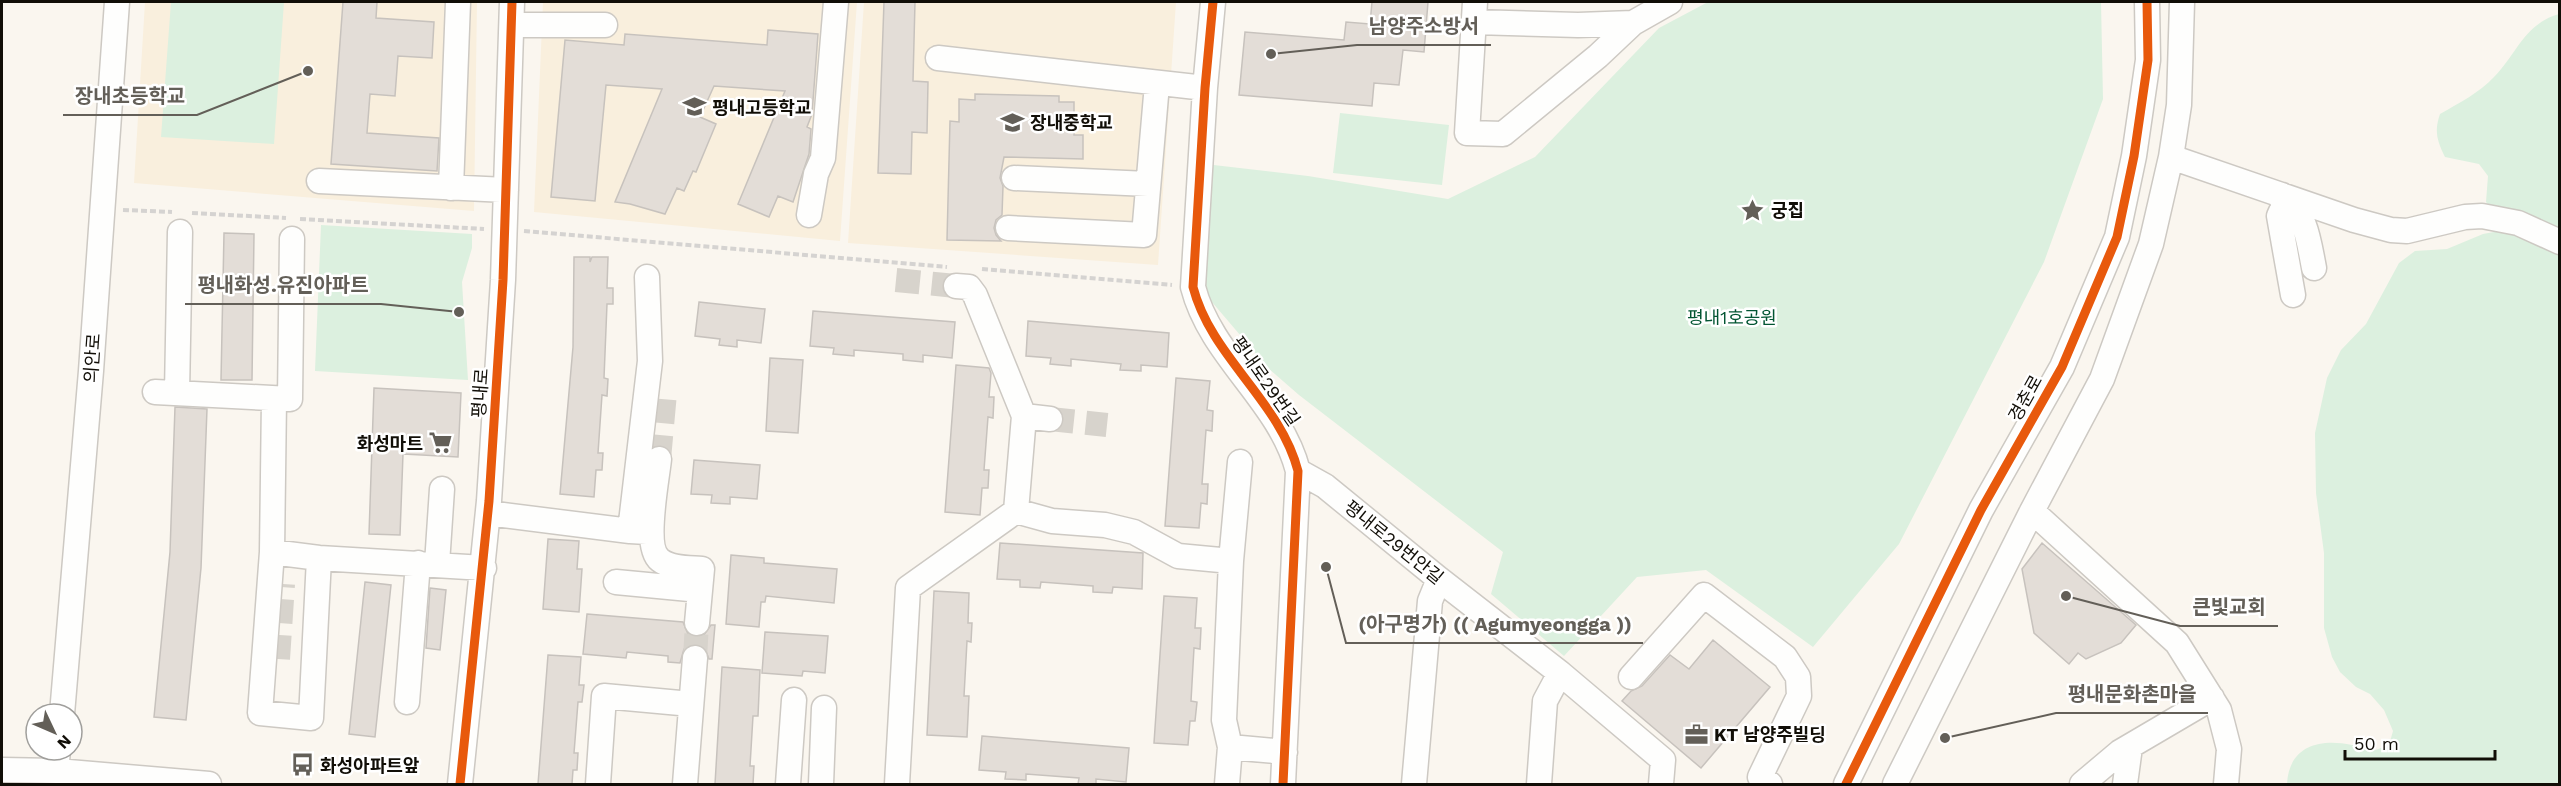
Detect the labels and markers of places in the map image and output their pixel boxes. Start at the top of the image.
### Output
callout: 남양주소방서 [1357,7,1491,45]
callout: 장내초등학교 [63,77,197,115]
school or university icon: 평내고등학교 [681,94,707,120]
place label: 평내고등학교 [712,97,811,118]
school or university icon: 장내중학교 [999,109,1025,135]
place label: 장내중학교 [1030,112,1113,133]
place icon: 궁집 [1740,197,1766,223]
place label: 궁집 [1771,200,1804,221]
callout: 평내화성.유진아파트 [185,266,381,304]
supermarket icon: 화성마트 [428,430,454,456]
place label: 화성마트 [357,433,423,454]
callout: 큰빛교회 [2180,588,2278,626]
callout: (아구명가) (( Agumyeongga )) [1346,605,1643,643]
callout: 평내문화촌마을 [2056,675,2208,713]
office icon: KT 남양주빌딩 [1683,721,1709,747]
place label: KT 남양주빌딩 [1714,724,1826,745]
bus stop icon: 화성아파트앞 [289,752,315,778]
place label: 화성아파트앞 [320,755,420,776]

